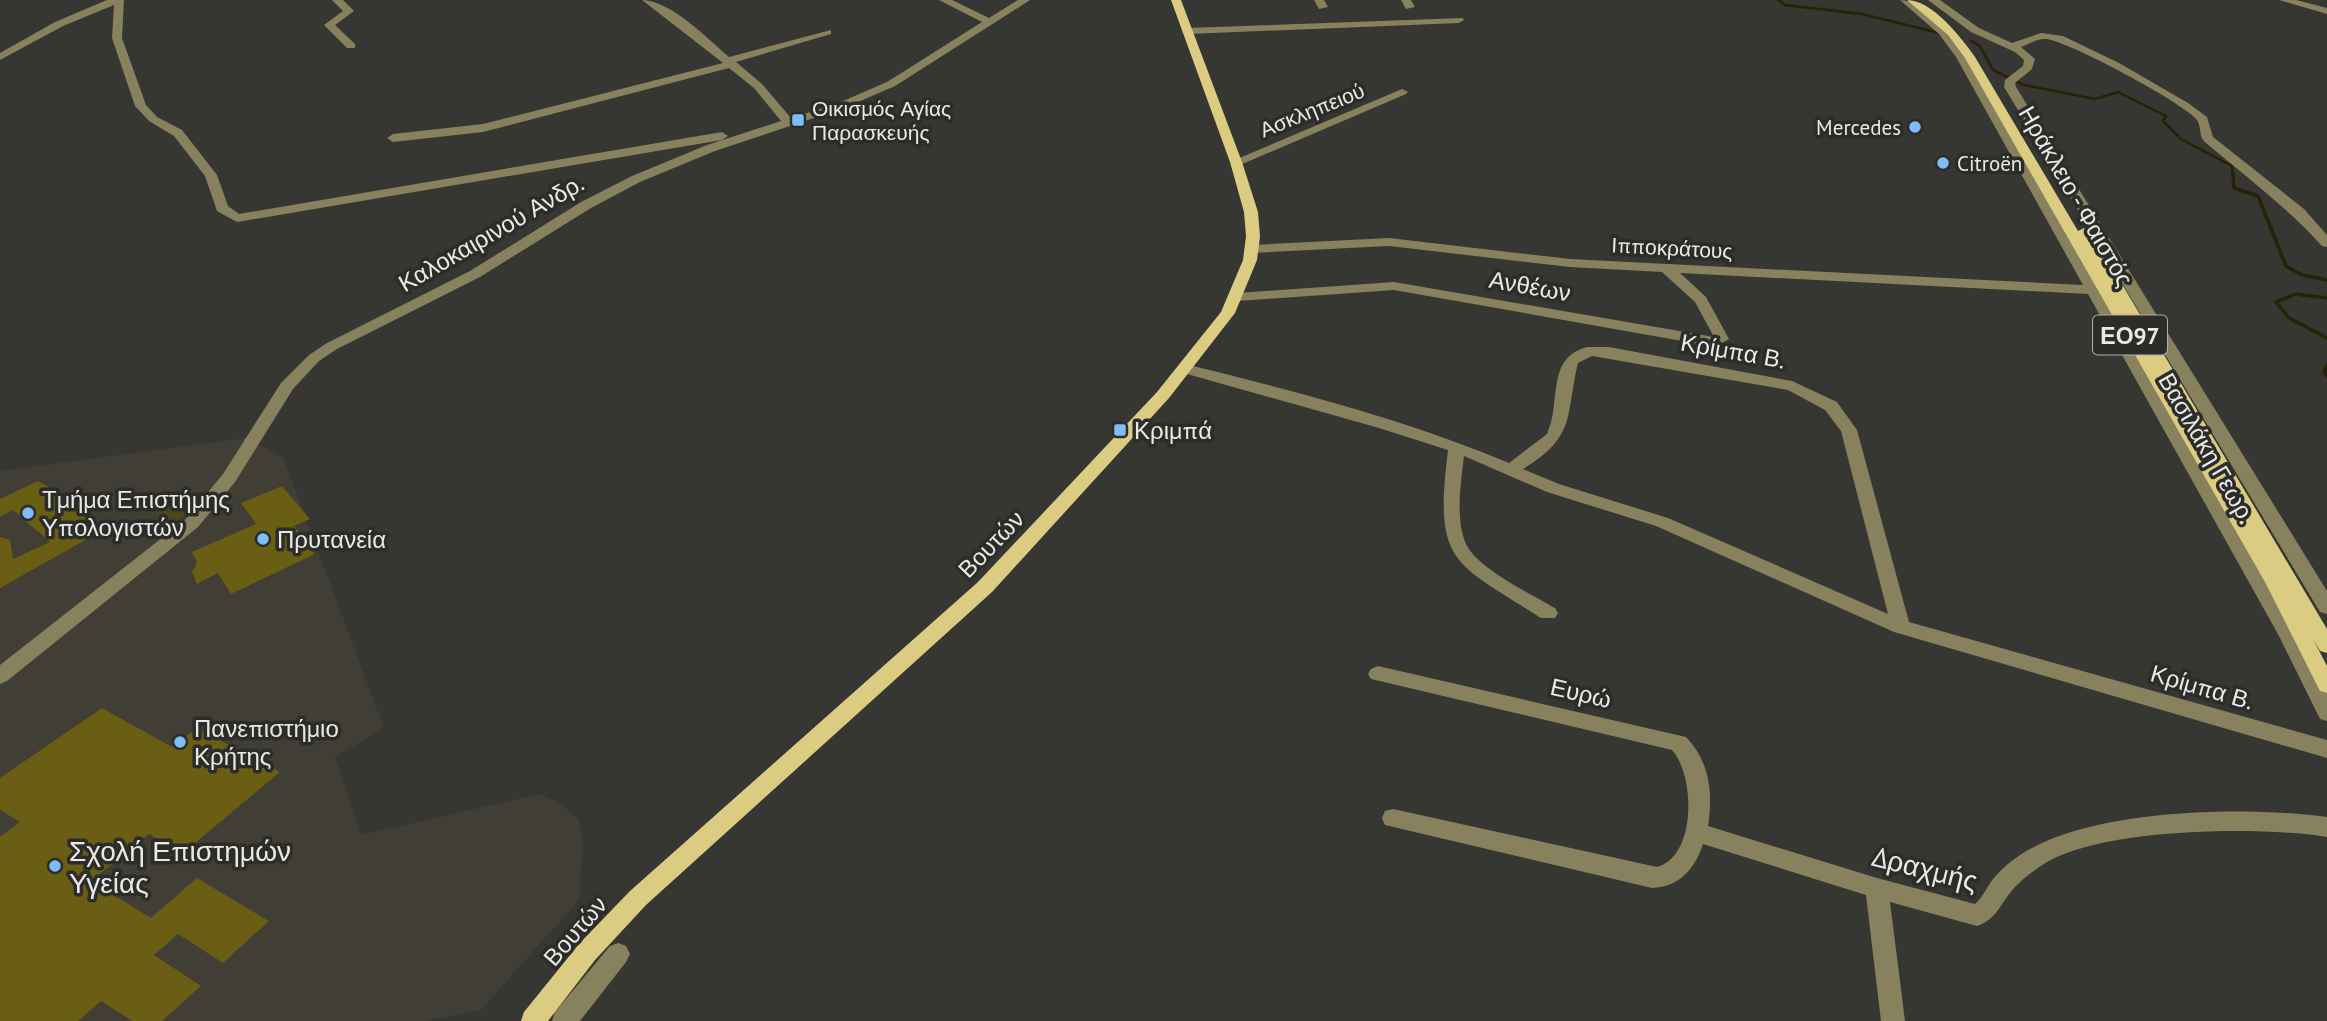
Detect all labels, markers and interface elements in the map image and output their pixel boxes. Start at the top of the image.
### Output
street label: Ασκληπειού [1256,77,1368,143]
place label: Οικισμός Αγίας Παρασκευής [812,95,951,146]
street label: Ηράκλειο - Φαιστός [2012,100,2140,292]
marker: Οικισμός Αγίας Παρασκευής [790,112,806,128]
place label: Mercedes [1816,114,1901,141]
marker: Mercedes [1907,119,1923,135]
place label: Citroën [1957,150,2022,177]
marker: Citroën [1935,155,1951,171]
street label: Καλοκαιρινού Ανδρ. [393,167,589,299]
street label: Ιπποκράτους [1611,231,1733,265]
street label: Ανθέων [1487,264,1573,308]
road number: ΕΟ97 [2093,316,2167,354]
street label: Κρίμπα Β. [1678,327,1788,375]
street label: Βασιλάκη Γεωρ. [2151,367,2263,529]
place label: Κριμπά [1134,415,1212,446]
marker: Κριμπά [1112,422,1128,438]
place label: Τμήμα Επιστήμης Υπολογιστών [42,484,230,543]
street label: Βουτών [951,504,1031,584]
marker: Τμήμα Επιστήμης Υπολογιστών [20,505,36,521]
place label: Πρυτανεία [277,524,386,555]
marker: Πρυτανεία [255,531,271,547]
street label: Κρίμπα Β. [2147,658,2257,716]
street label: Ευρώ [1548,671,1614,715]
place label: Πανεπιστήμιο Κρήτης [194,713,339,772]
marker: Πανεπιστήμιο Κρήτης [172,734,188,750]
place label: Σχολή Επιστημών Υγείας [69,832,291,901]
street label: Δραχμής [1868,837,1982,899]
marker: Σχολή Επιστημών Υγείας [47,858,63,874]
street label: Βουτών [536,890,614,972]

